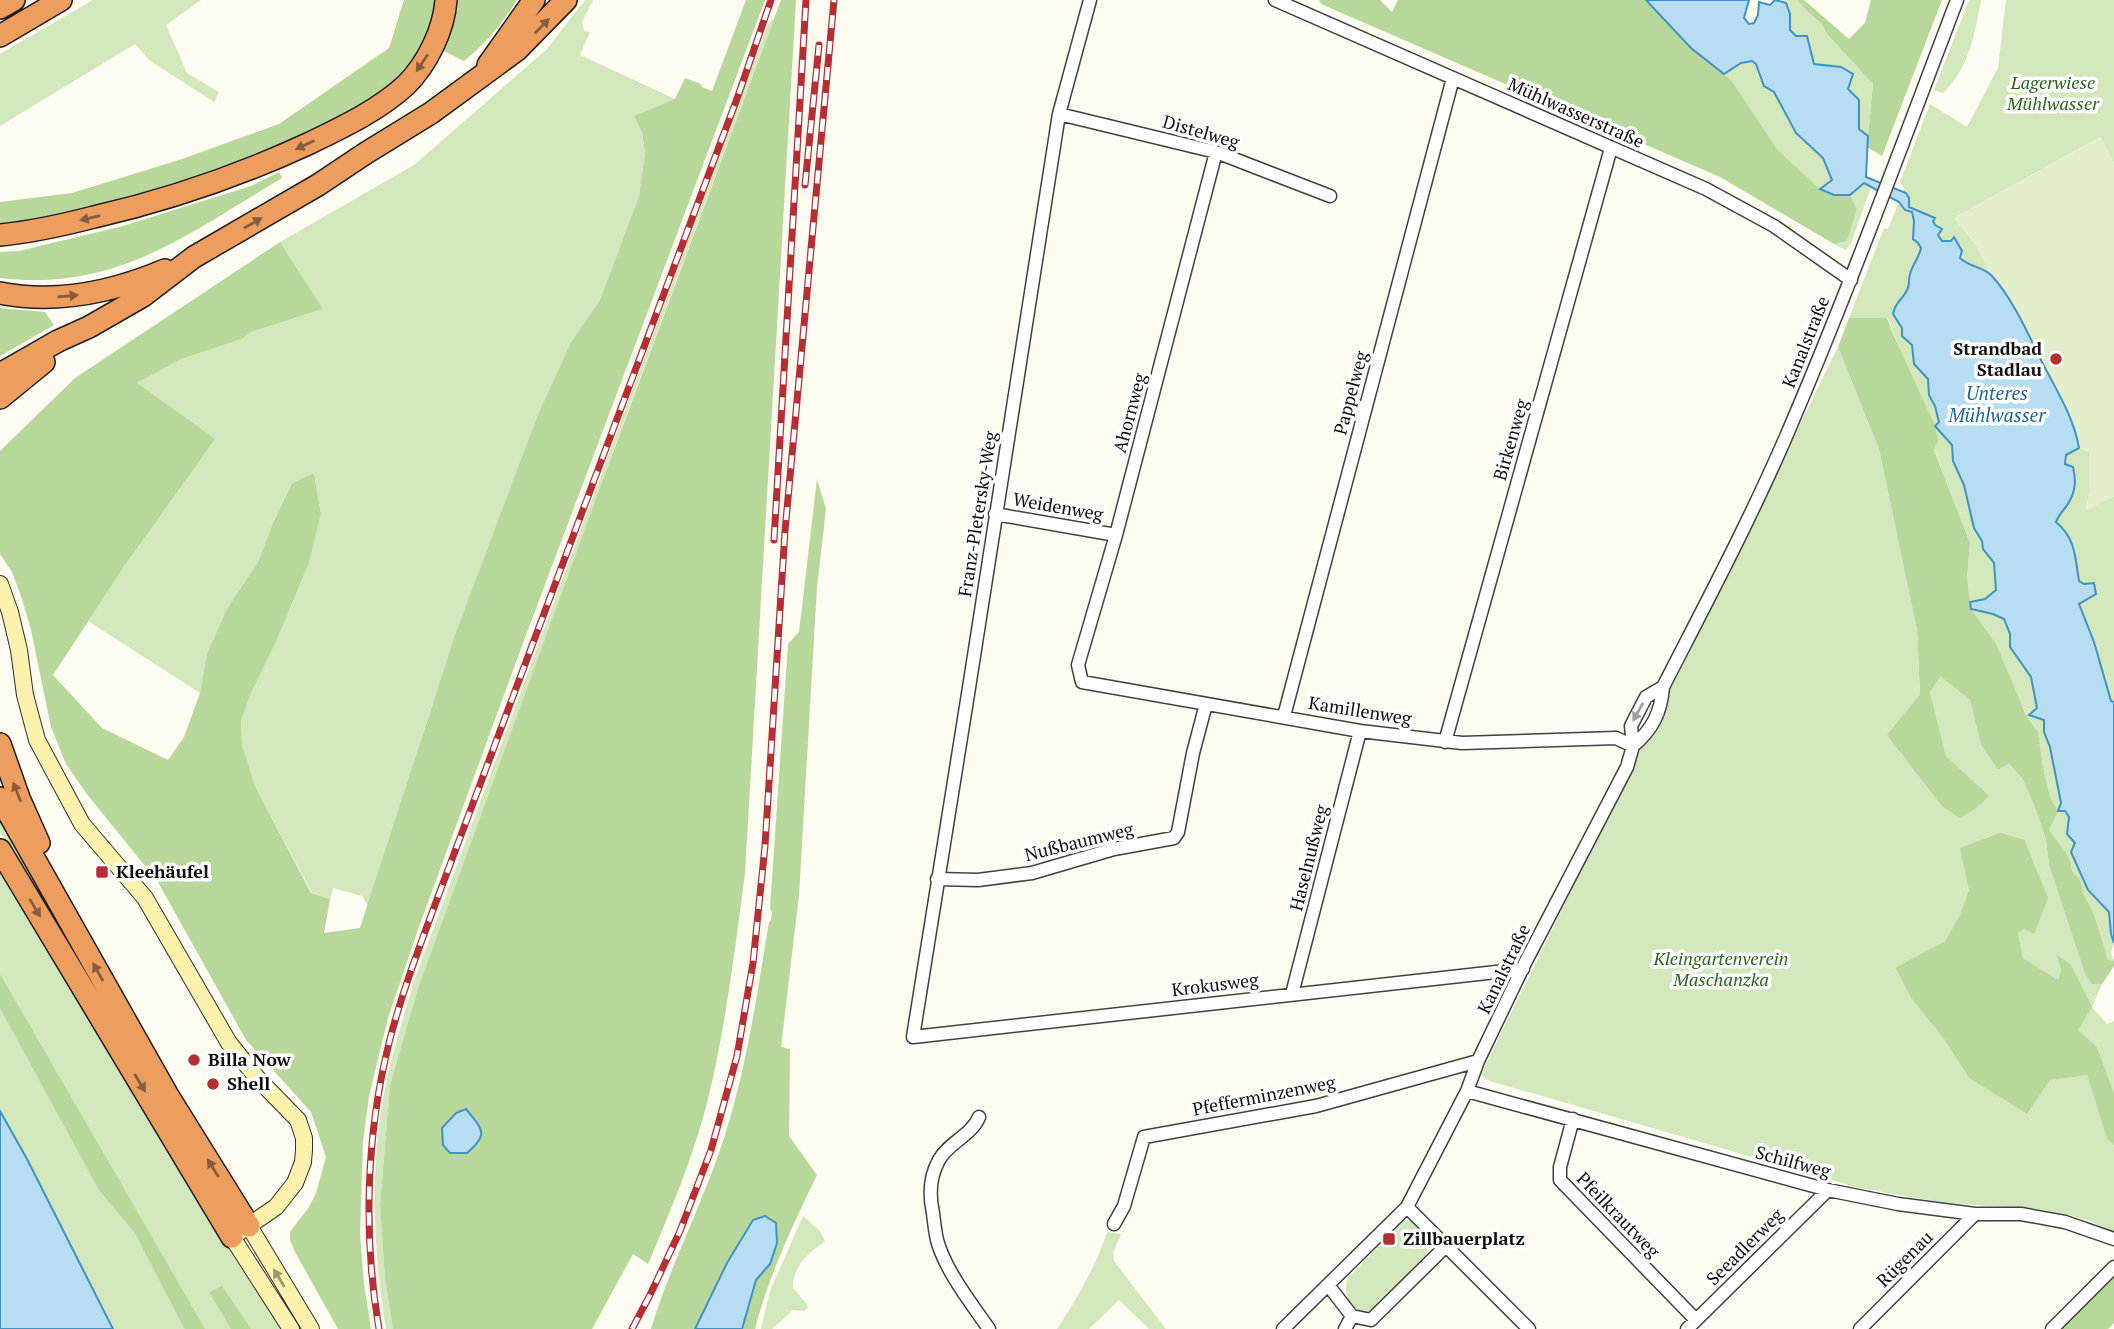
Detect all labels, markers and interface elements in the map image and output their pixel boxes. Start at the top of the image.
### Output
one-way arrow [534,18,550,35]
one-way arrow [415,54,429,72]
park label: Lagerwiese Mühlwasser [2006,70,2100,115]
street label: Mühlwasserstraße [1505,71,1648,153]
street label: Distelweg [1160,109,1243,154]
one-way arrow [295,139,315,151]
one-way arrow [79,213,101,224]
one-way arrow [244,217,263,229]
one-way arrow [57,290,79,301]
street label: Kanalstraße [1776,292,1834,391]
place label: Strandbad Stadlau [1953,336,2042,381]
street label: Pappelweg [1327,348,1373,437]
marker: Strandbad Stadlau [2048,351,2064,367]
street label: Ahornweg [1107,370,1151,455]
water label: Unteres Mühlwasser [1947,380,2046,427]
street label: Birkenweg [1487,396,1533,483]
street label: Franz-Pletersky-Weg [952,429,1002,598]
street label: Weidenweg [1011,486,1106,526]
street label: Kamillenweg [1307,690,1414,730]
one-way arrow [1632,702,1644,721]
one-way arrow [11,782,22,803]
street label: Haselnußweg [1283,802,1333,913]
street label: Nußbaumweg [1022,816,1136,866]
place label: Kleehäufel [116,859,209,883]
marker: Kleehäufel [94,864,110,880]
one-way arrow [29,899,41,918]
street label: Kanalstraße [1471,920,1535,1017]
park label: Kleingartenverein Maschanzka [1652,946,1789,991]
one-way arrow [92,962,104,981]
street label: Krokusweg [1170,967,1260,1001]
place label: Billa Now [208,1047,292,1071]
marker: Billa Now [186,1052,202,1068]
street label: Pfefferminzenweg [1190,1069,1338,1121]
place label: Shell [227,1071,270,1095]
one-way arrow [134,1074,147,1093]
marker: Shell [205,1076,221,1092]
street label: Schilfweg [1753,1139,1834,1183]
one-way arrow [207,1158,220,1177]
street label: Pfeilkrautweg [1572,1166,1666,1263]
street label: Seeadlerweg [1701,1202,1788,1290]
street label: Rügenau [1871,1225,1938,1292]
place label: Zillbauerplatz [1403,1226,1525,1250]
marker: Zillbauerplatz [1381,1231,1397,1247]
one-way arrow [273,1268,286,1287]

